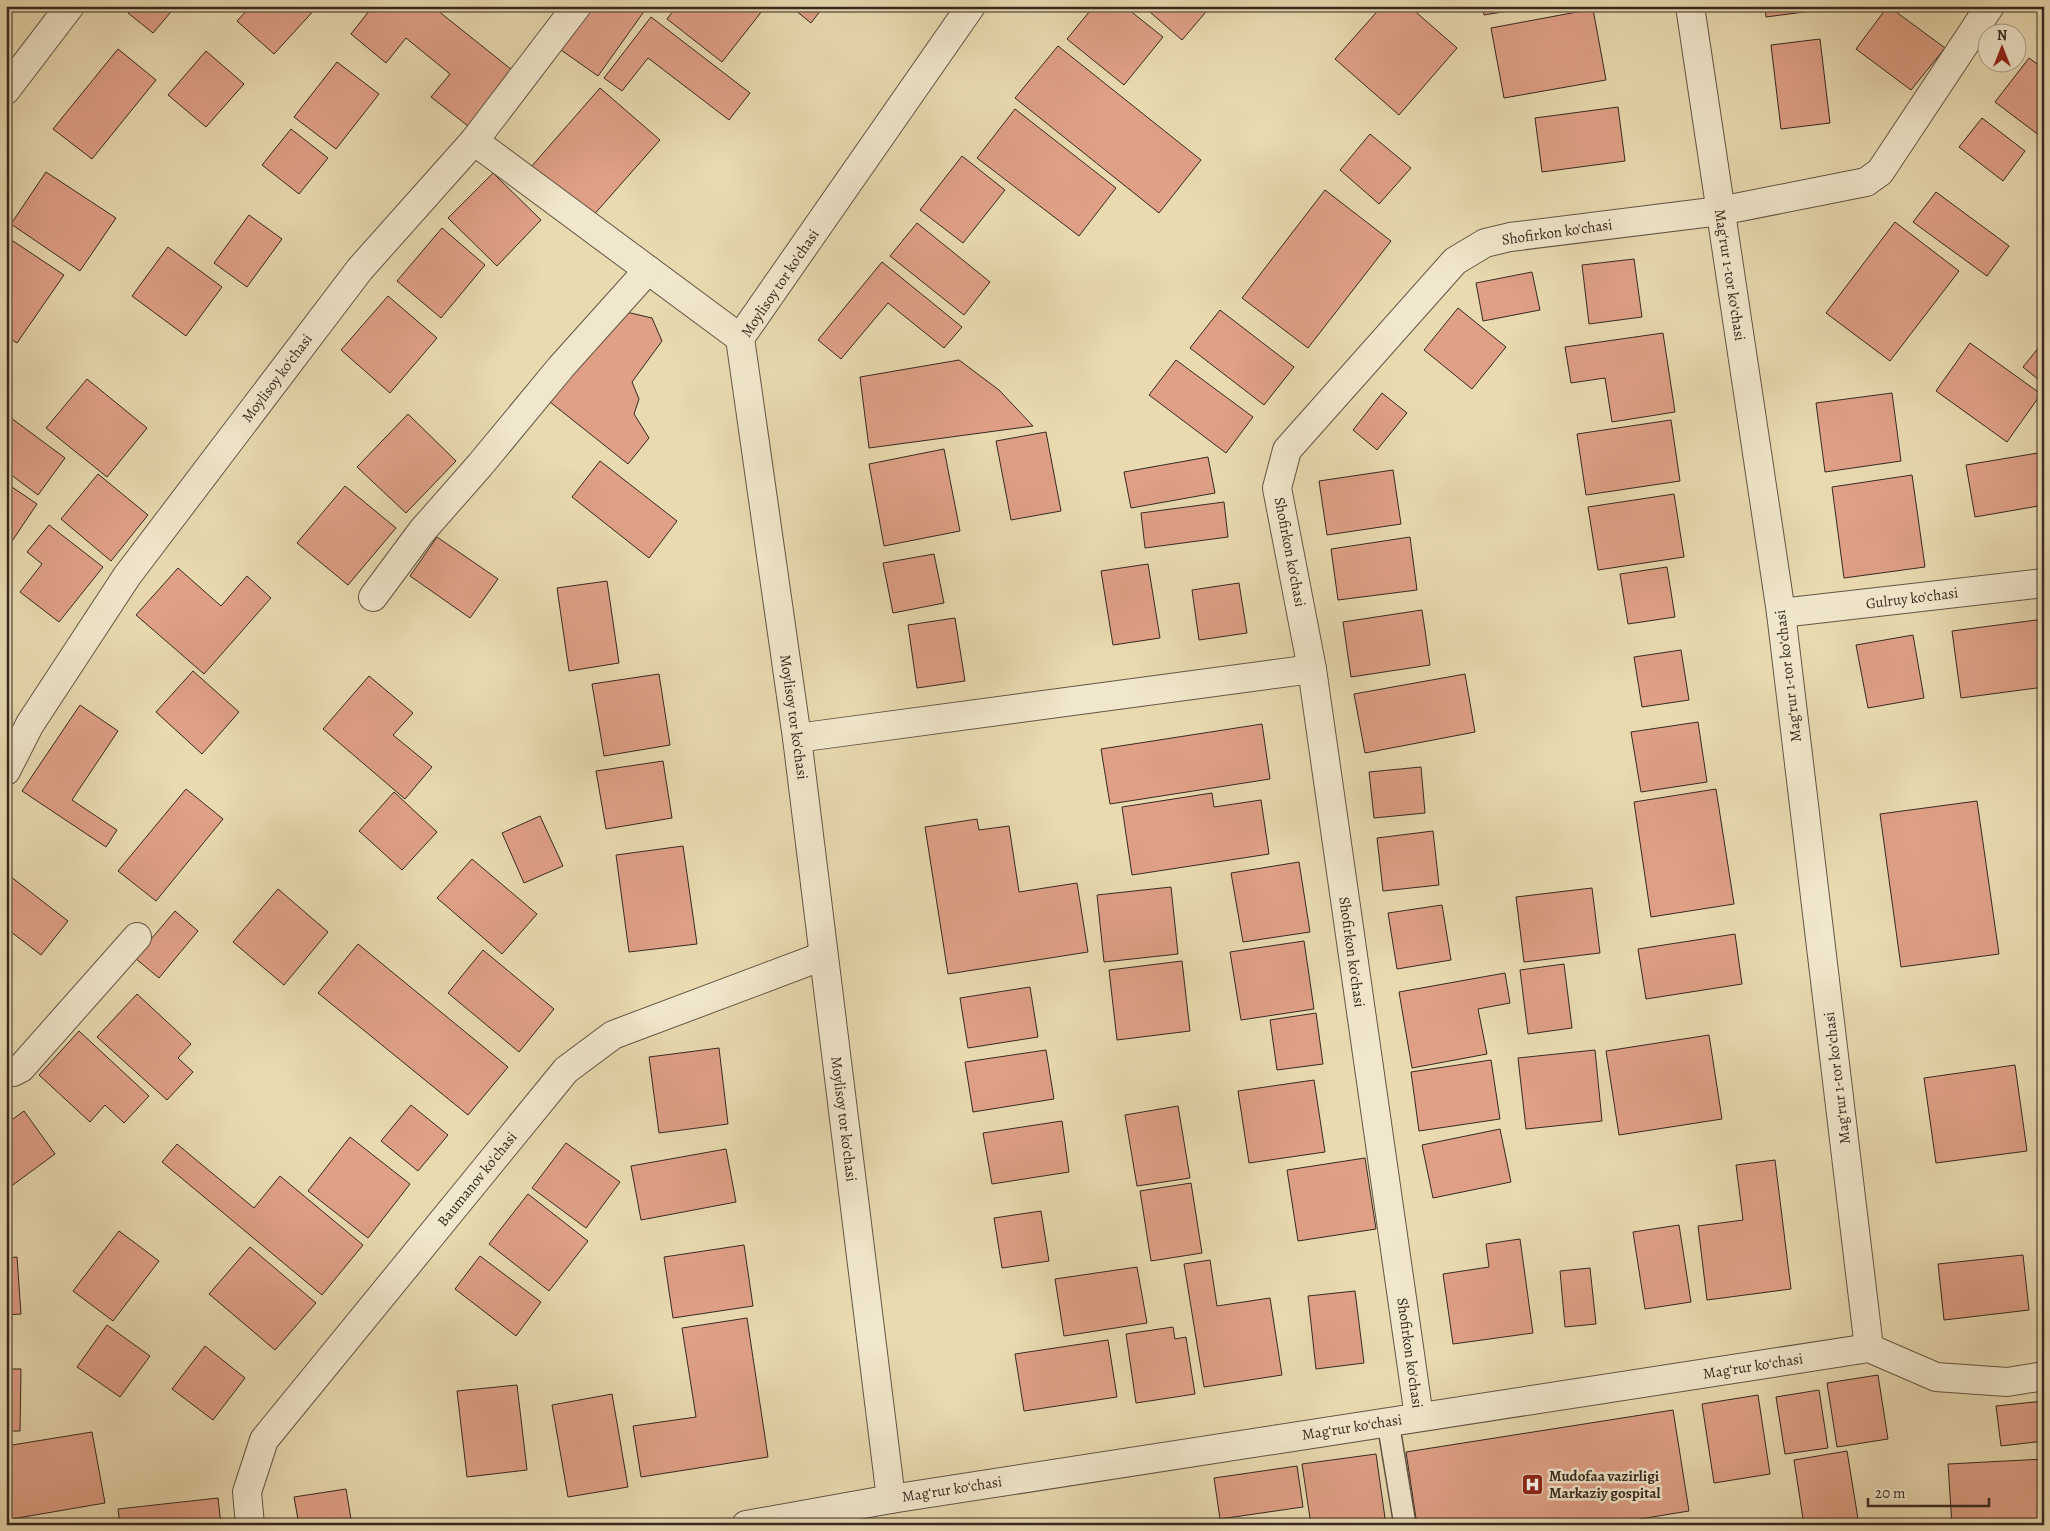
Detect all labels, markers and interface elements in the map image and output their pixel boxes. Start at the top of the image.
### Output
north arrow [1978,22,2028,72]
text: N [1997,26,2007,45]
street label: Magʻrur 1-tor koʻchasi [1710,208,1750,342]
street label: Shofirkon ko'chasi [1500,214,1614,250]
street label: Moylisoy tor ko'chasi [736,225,824,341]
street label: Moylisoy koʻchasi [237,330,317,426]
street label: Shofirkon ko'chasi [1270,495,1310,609]
street label: Gulruy ko'chasi [1865,582,1959,614]
street label: Magʻrur 1-tor koʻchasi [1770,609,1806,743]
street label: Moylisoy tor ko'chasi [775,653,813,781]
street label: Shofirkon ko'chasi [1334,895,1370,1009]
street label: Magʻrur 1-tor koʻchasi [1819,1011,1855,1145]
street label: Moylisoy tor ko'chasi [826,1055,862,1183]
street label: Baumanov ko'chasi [433,1127,521,1231]
street label: Shofirkon ko'chasi [1392,1296,1428,1410]
street label: Magʻrur koʻchasi [1701,1348,1805,1384]
street label: Magʻrur koʻchasi [1300,1409,1404,1445]
place label: Mudofaa vazirligi Markaziy gospital [1549,1466,1660,1503]
street label: Magʻrur koʻchasi [900,1471,1004,1507]
hospital icon: Mudofaa vazirligi Markaziy gospital [1521,1473,1545,1497]
scale bar [1868,1476,1989,1508]
text: 20 m [1875,1483,1906,1503]

